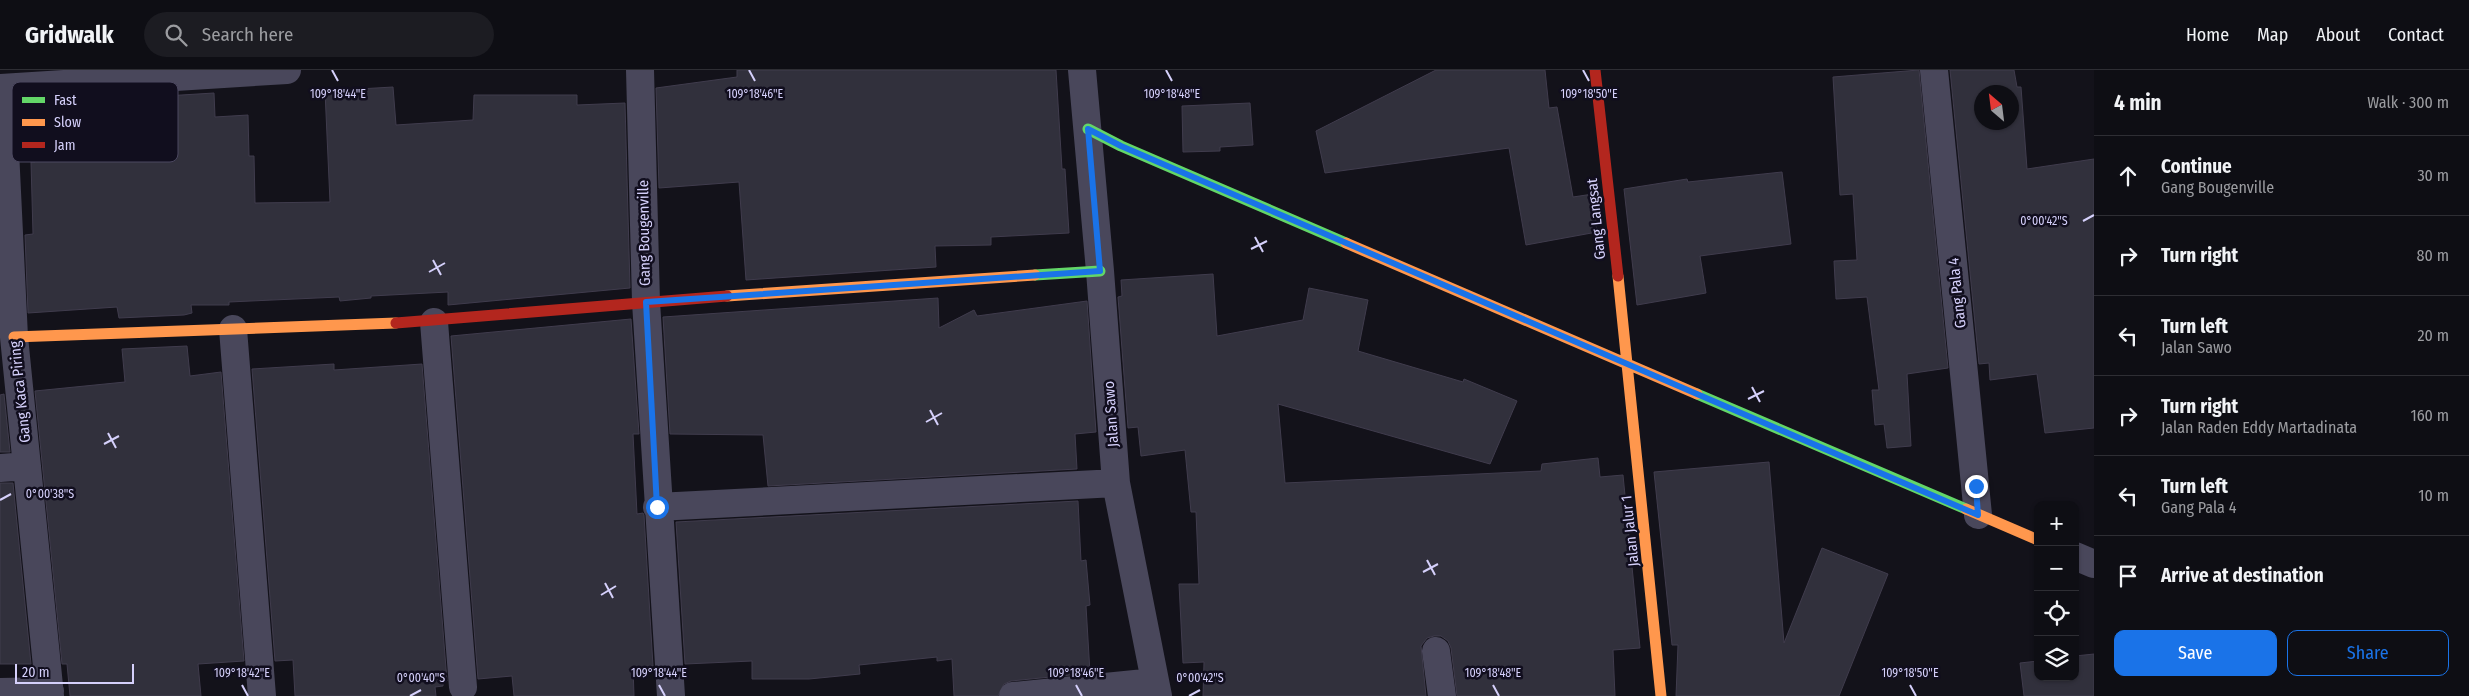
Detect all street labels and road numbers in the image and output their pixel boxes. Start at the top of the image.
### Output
street label: Gang Langsat [1583,177,1609,261]
street label: Gang Bougenville [634,180,654,286]
street label: Gang Pala 4 [1944,257,1970,329]
street label: Gang Kaca Piring [6,340,34,444]
street label: Jalan Sawo [1100,380,1122,448]
street label: Jalan Jalur 1 [1617,494,1643,568]

